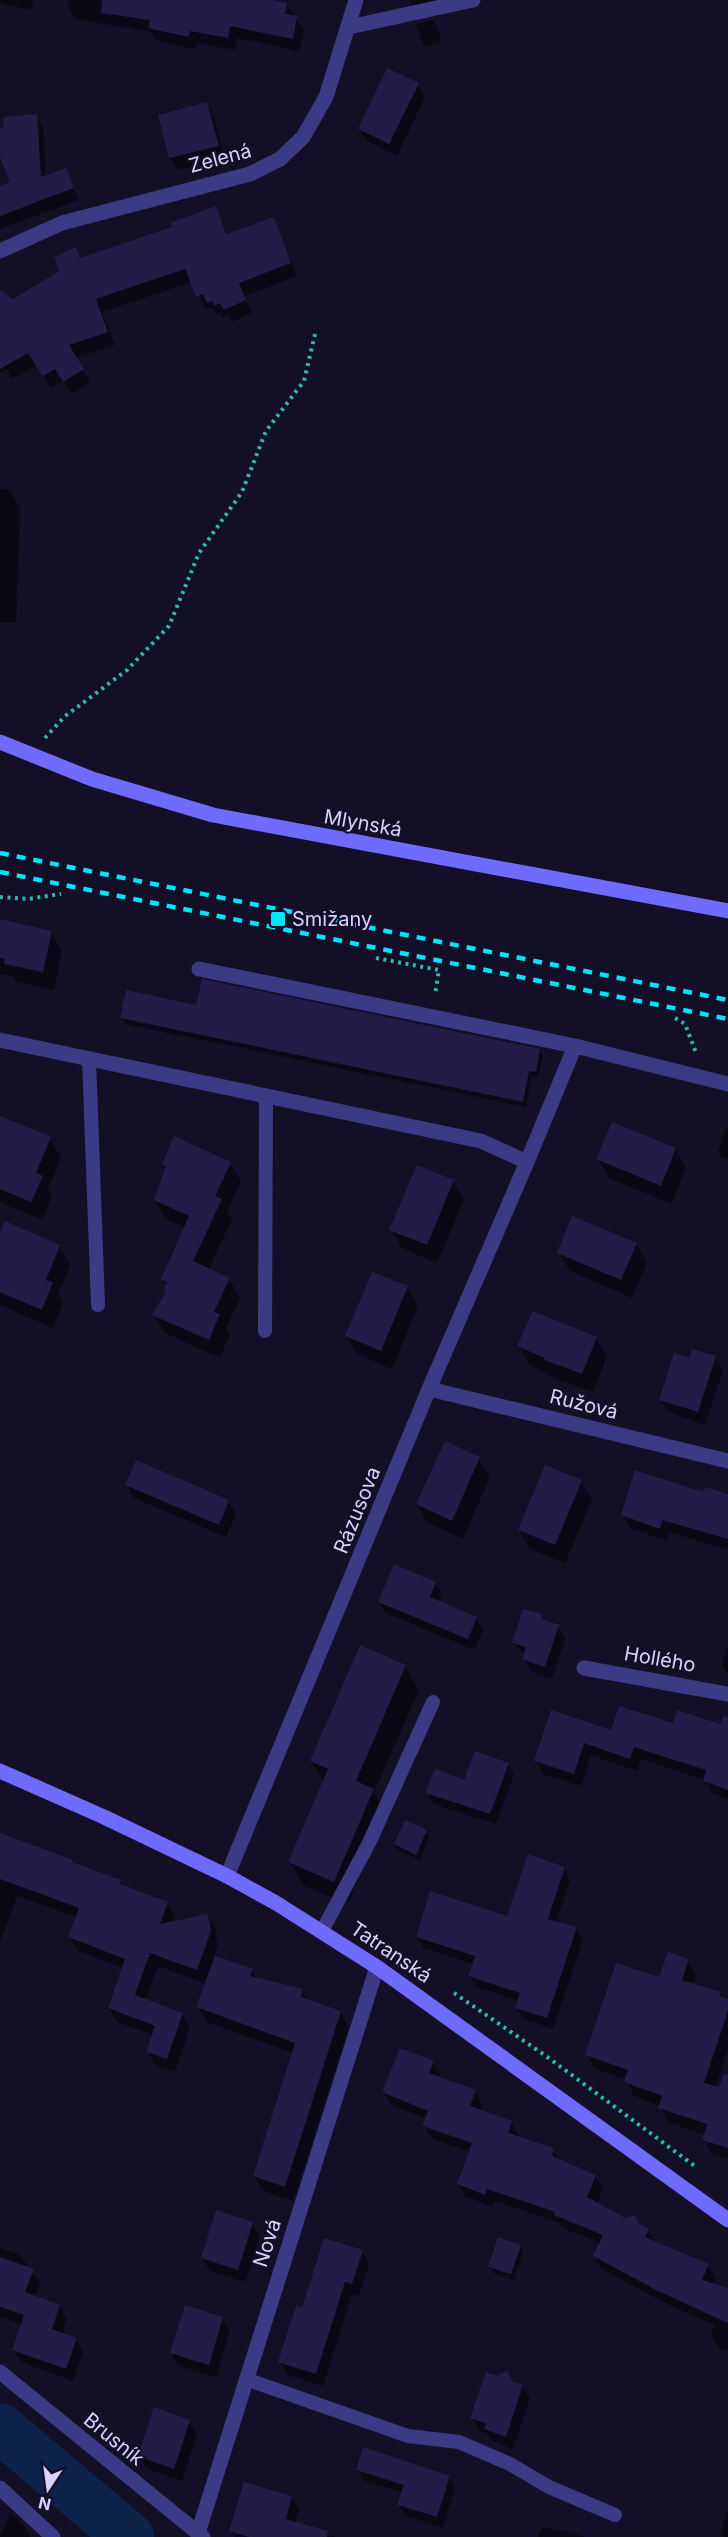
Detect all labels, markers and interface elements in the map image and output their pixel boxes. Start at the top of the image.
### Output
street label: Zelená [186,138,254,178]
street label: Mlynská [322,804,404,842]
place label: Smižany [292,907,372,931]
marker: Smižany [269,910,287,928]
street label: Ružová [547,1384,621,1424]
street label: Rázusova [329,1463,385,1557]
street label: Hollého [622,1641,698,1677]
street label: Tatranská [346,1916,436,1988]
street label: Nová [248,2216,286,2270]
street label: Brusník [79,2407,149,2471]
north arrow [18,2459,78,2519]
text: N [36,2492,53,2515]

